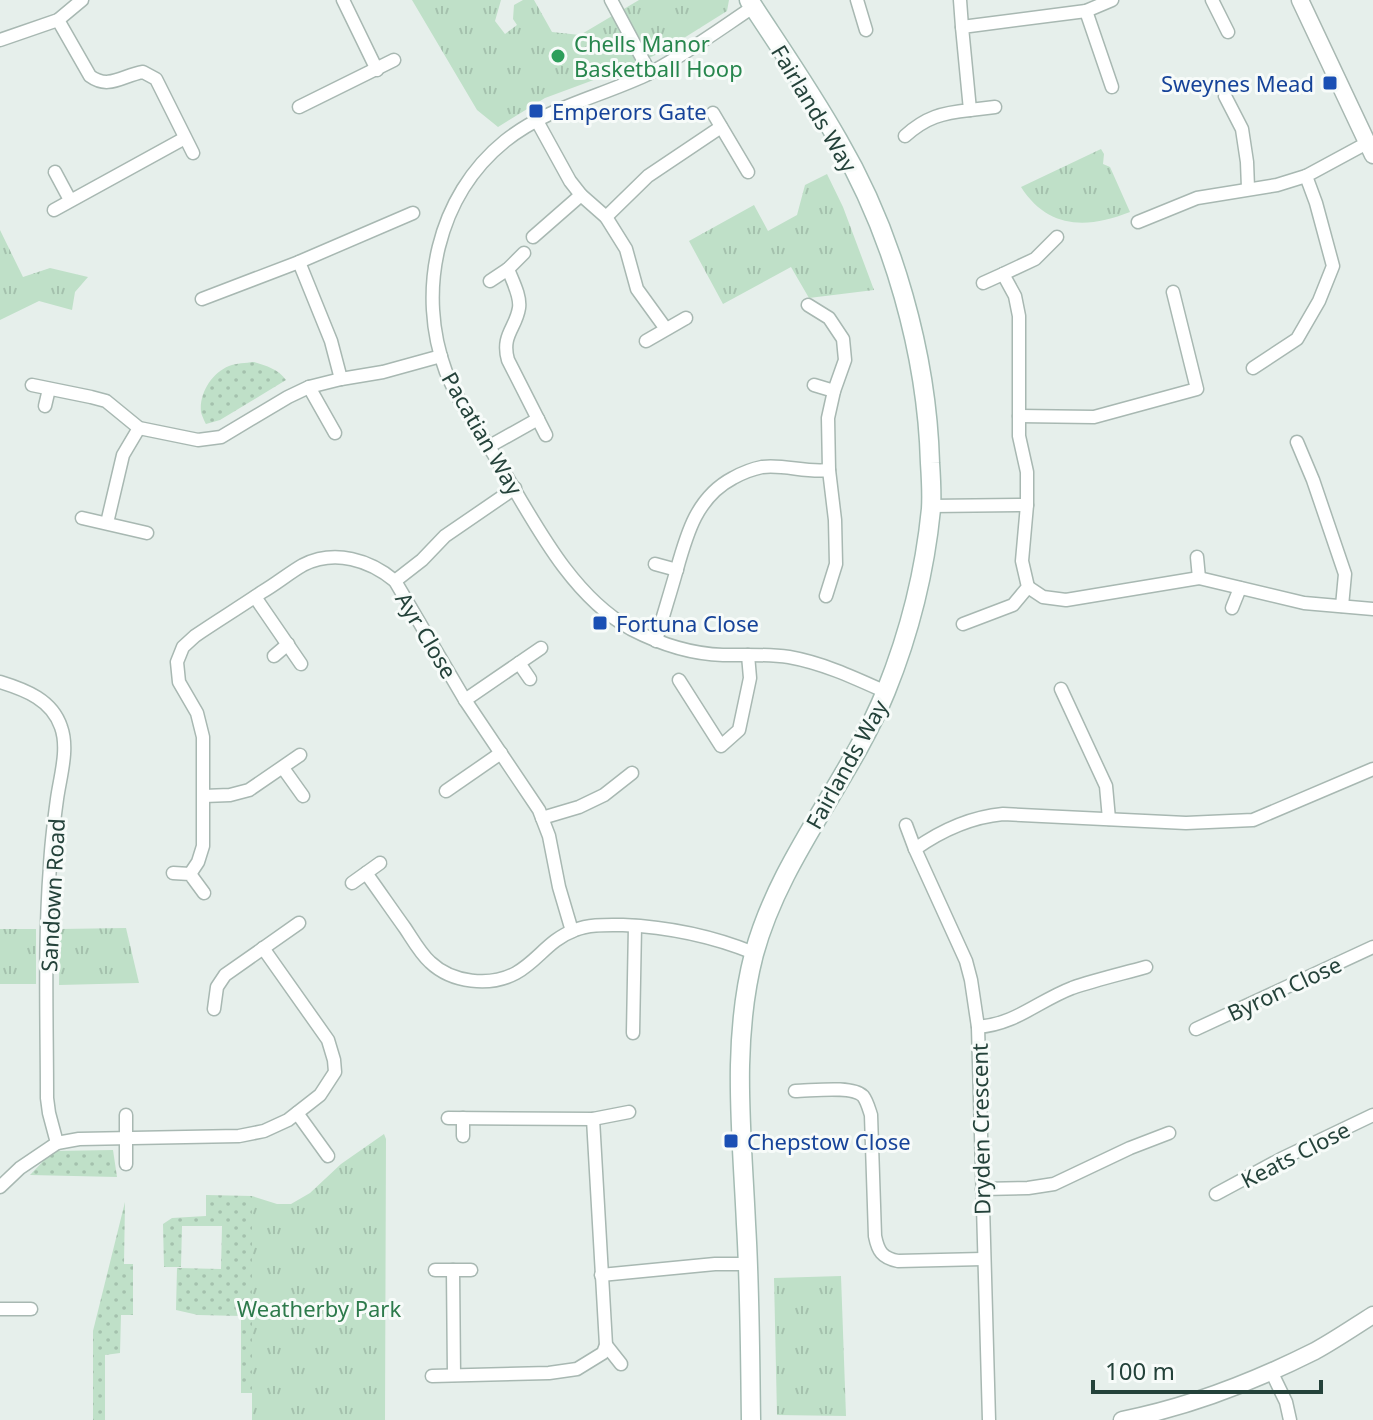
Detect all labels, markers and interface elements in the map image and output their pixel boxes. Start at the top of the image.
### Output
place label: Chells Manor Basketball Hoop [574,28,743,83]
street label: Fairlands Way [765,39,865,178]
marker: Chells Manor Basketball Hoop [549,47,567,65]
place label: Sweynes Mead [1161,68,1314,98]
marker: Sweynes Mead [1321,74,1339,92]
place label: Emperors Gate [552,96,707,126]
marker: Emperors Gate [527,102,545,120]
street label: Pacatian Way [436,366,531,501]
street label: Ayr Close [389,586,465,684]
place label: Fortuna Close [616,608,759,638]
marker: Fortuna Close [591,614,609,632]
street label: Fairlands Way [798,693,894,834]
street label: Sandown Road [33,817,71,973]
street label: Byron Close [1222,948,1346,1028]
street label: Dryden Crescent [964,1043,996,1215]
street label: Keats Close [1235,1114,1355,1194]
place label: Chepstow Close [747,1126,911,1156]
marker: Chepstow Close [722,1132,740,1150]
park label: Weatherby Park [237,1293,401,1323]
scale bar [1093,1344,1321,1394]
text: 100 m [1105,1354,1175,1387]

